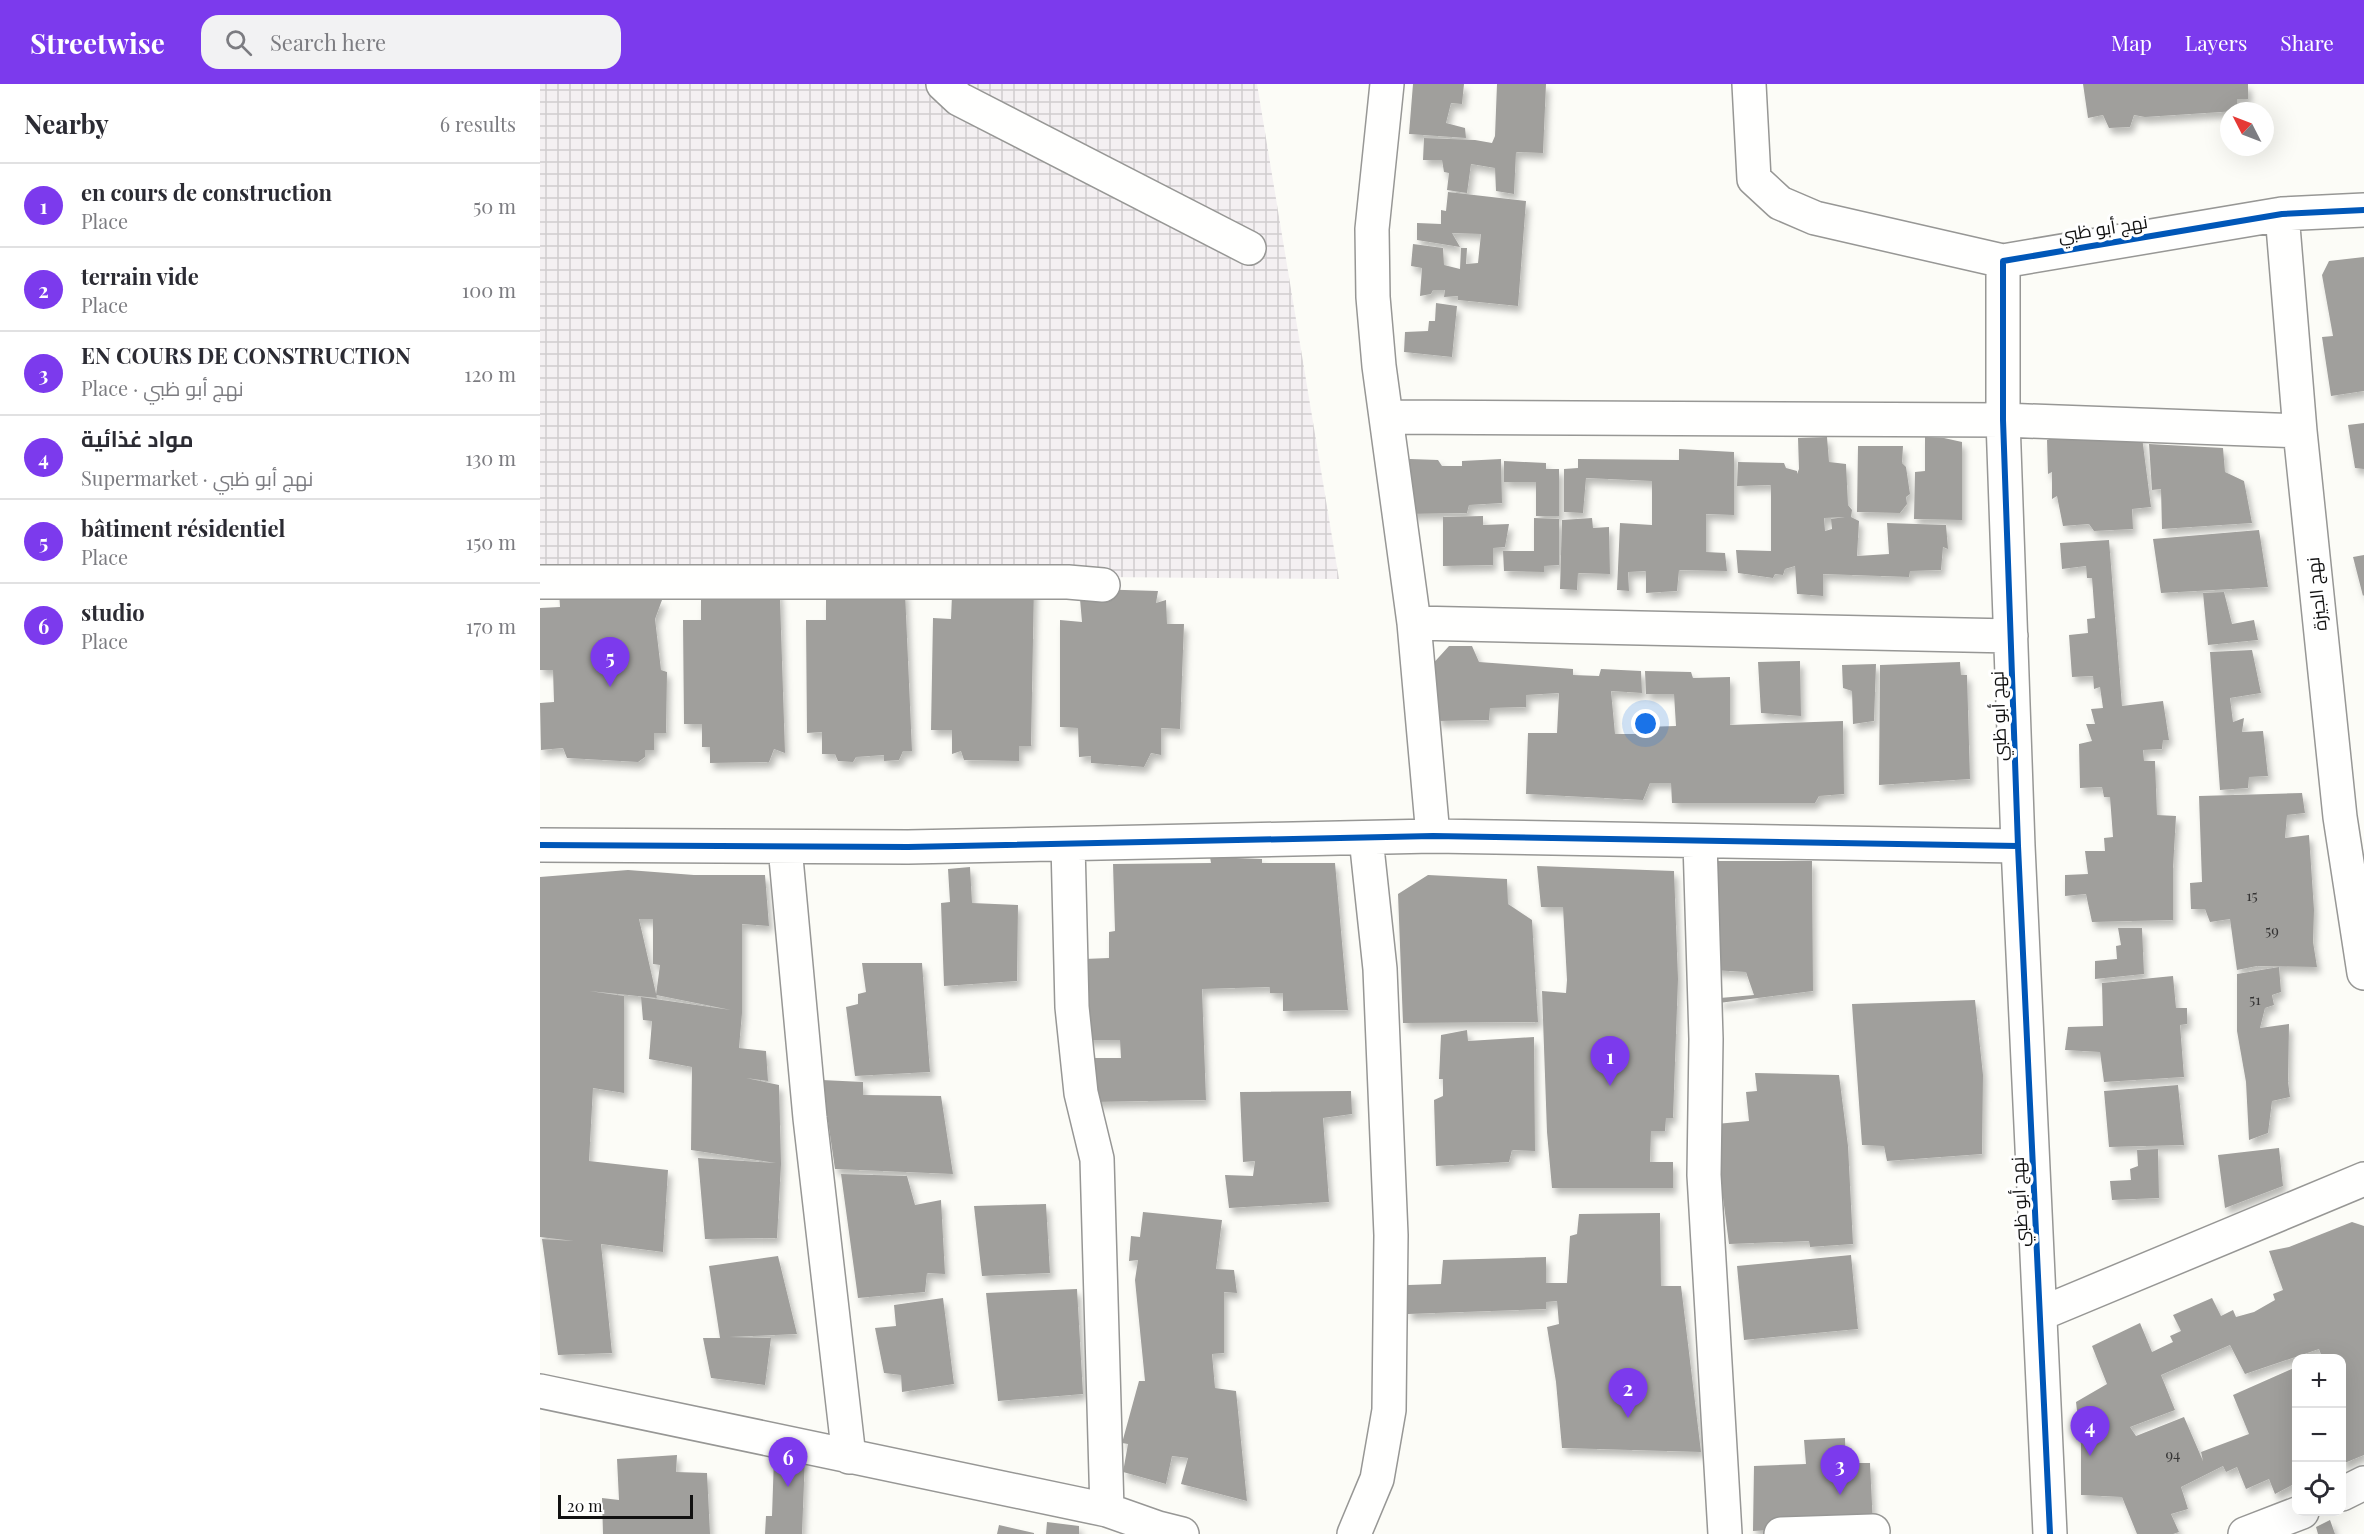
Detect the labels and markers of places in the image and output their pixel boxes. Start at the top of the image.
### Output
pin: 5 [590,638,630,687]
pin: 1 [1590,1036,1630,1086]
pin: 2 [1608,1368,1648,1418]
pin: 4 [2070,1406,2110,1456]
pin: 6 [768,1438,808,1487]
pin: 3 [1820,1446,1860,1495]

